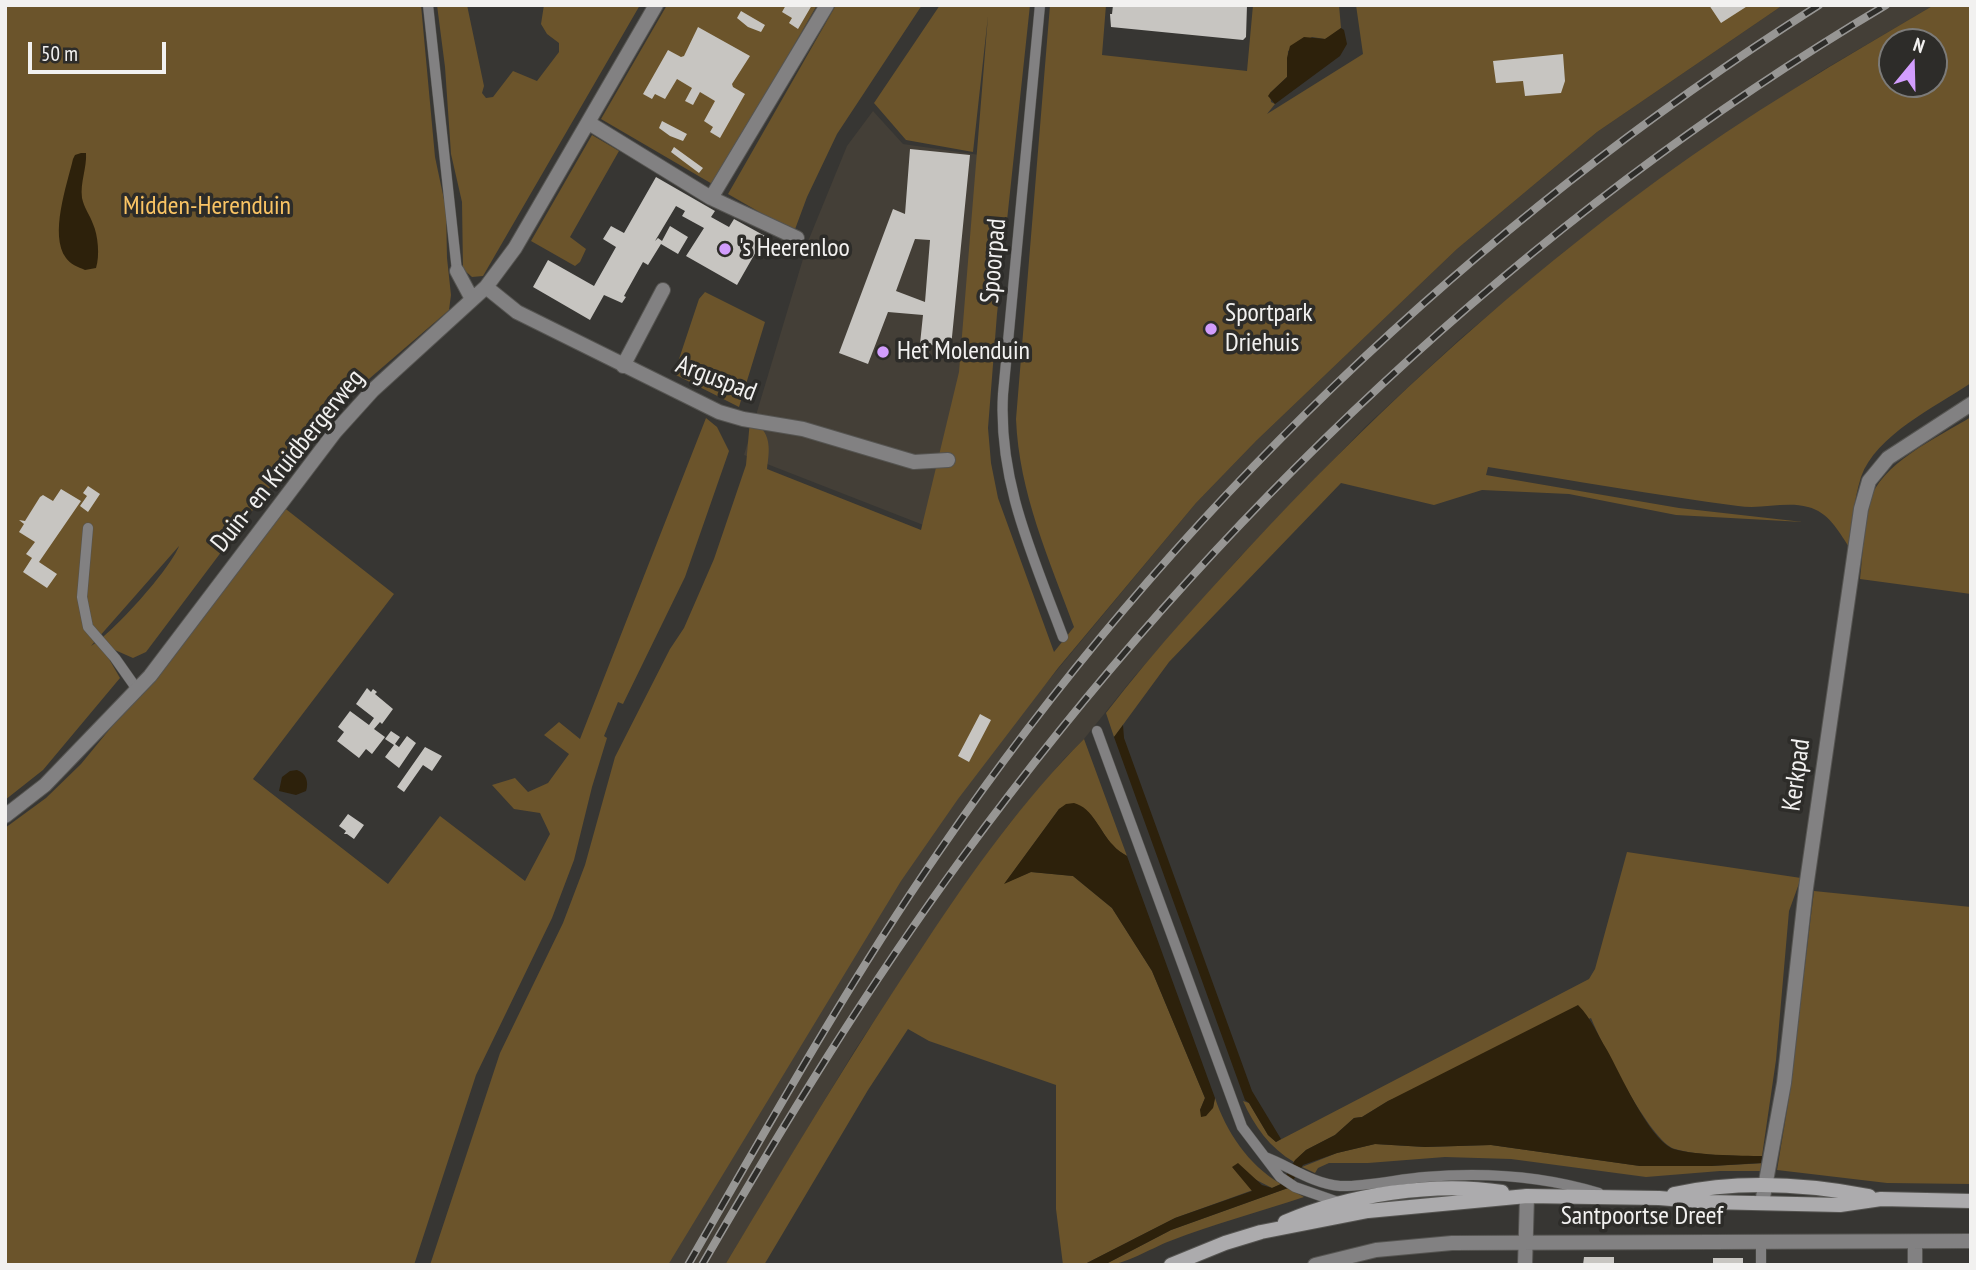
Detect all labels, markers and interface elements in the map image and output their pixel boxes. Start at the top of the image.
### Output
scale bar [32,28,170,72]
north arrow [1878,28,1948,98]
text: N [1910,32,1928,58]
text: 50 m [41,40,78,67]
park label: Midden-Herenduin [123,191,291,223]
street label: Spoorpad [975,217,1013,305]
place label: 's Heerenloo [739,233,850,265]
marker: 's Heerenloo [717,241,733,257]
place label: Sportpark Driehuis [1225,298,1312,360]
marker: Sportpark Driehuis [1203,321,1219,337]
place label: Het Molenduin [897,336,1030,368]
marker: Het Molenduin [875,344,891,360]
street label: Arguspad [671,349,761,409]
street label: Duin- en Kruidbergerweg [205,364,371,558]
street label: Kerkpad [1776,737,1818,813]
street label: Santpoortse Dreef [1561,1201,1723,1233]

